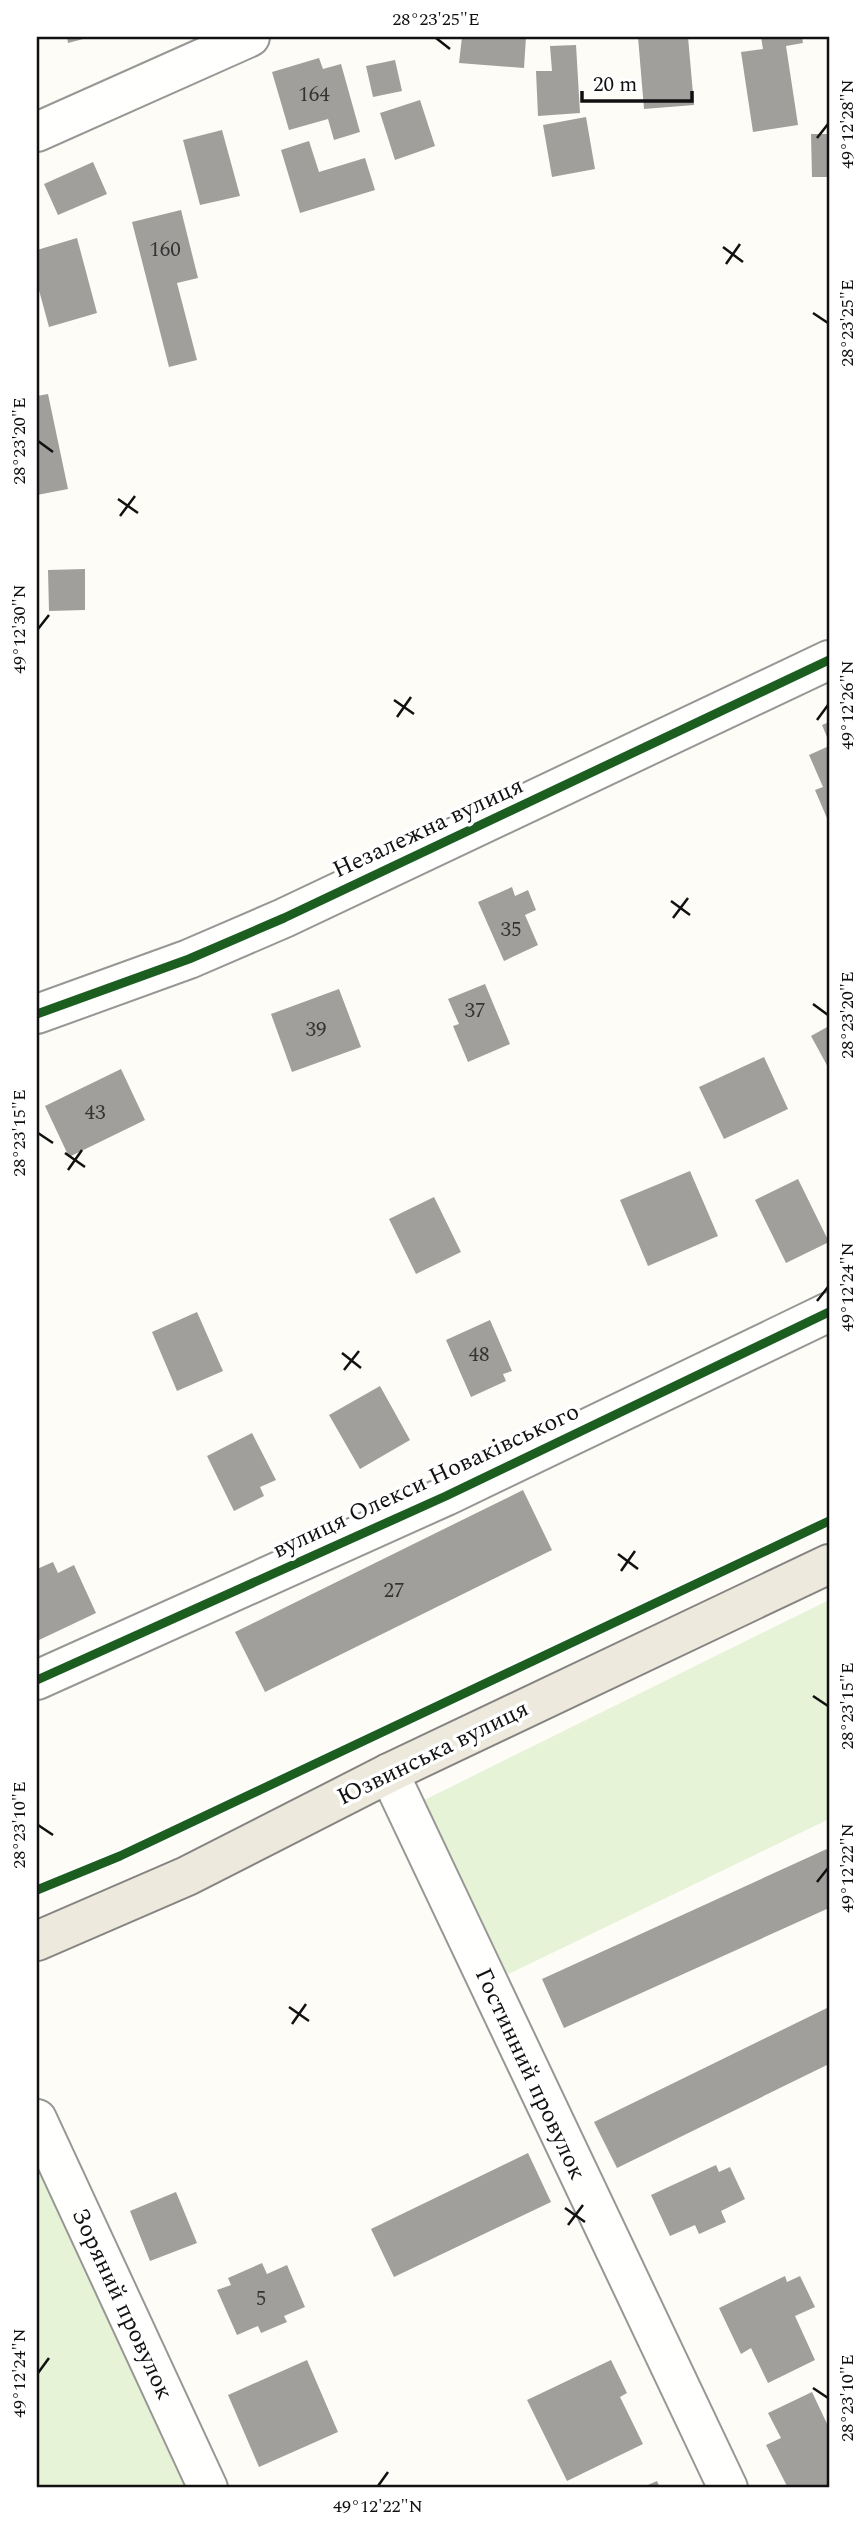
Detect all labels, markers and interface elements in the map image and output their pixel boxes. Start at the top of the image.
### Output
text: 28°23'25"E [392,6,480,33]
scale bar [582,60,693,104]
text: 20 m [593,69,637,101]
house number: 164 [298,79,330,111]
text: 49°12'28"N [834,79,861,169]
house number: 160 [149,234,181,266]
text: 28°23'25"E [834,279,861,367]
text: 28°23'20"E [6,397,33,485]
text: 49°12'30"N [6,584,33,674]
text: 49°12'26"N [834,660,861,750]
street label: Незалежна вулиця [327,768,529,888]
house number: 35 [501,914,522,946]
text: 28°23'20"E [834,971,861,1059]
house number: 37 [465,995,486,1027]
house number: 39 [306,1014,327,1046]
text: 28°23'15"E [6,1089,33,1177]
house number: 43 [85,1097,106,1129]
text: 49°12'24"N [834,1242,861,1332]
house number: 48 [469,1339,490,1371]
street label: вулиця Олекси Новаківського [267,1394,585,1568]
house number: 27 [384,1575,405,1607]
text: 28°23'15"E [834,1662,861,1750]
street label: Юзвинська вулиця [331,1691,535,1815]
text: 28°23'10"E [6,1781,33,1869]
text: 49°12'22"N [834,1823,861,1913]
street label: Гостинний провулок [465,1962,595,2186]
street label: Зоряний провулок [62,2202,182,2406]
house number: 5 [256,2283,266,2315]
text: 49°12'24"N [6,2328,33,2418]
text: 28°23'10"E [834,2354,861,2442]
text: 49°12'22"N [333,2493,423,2520]

